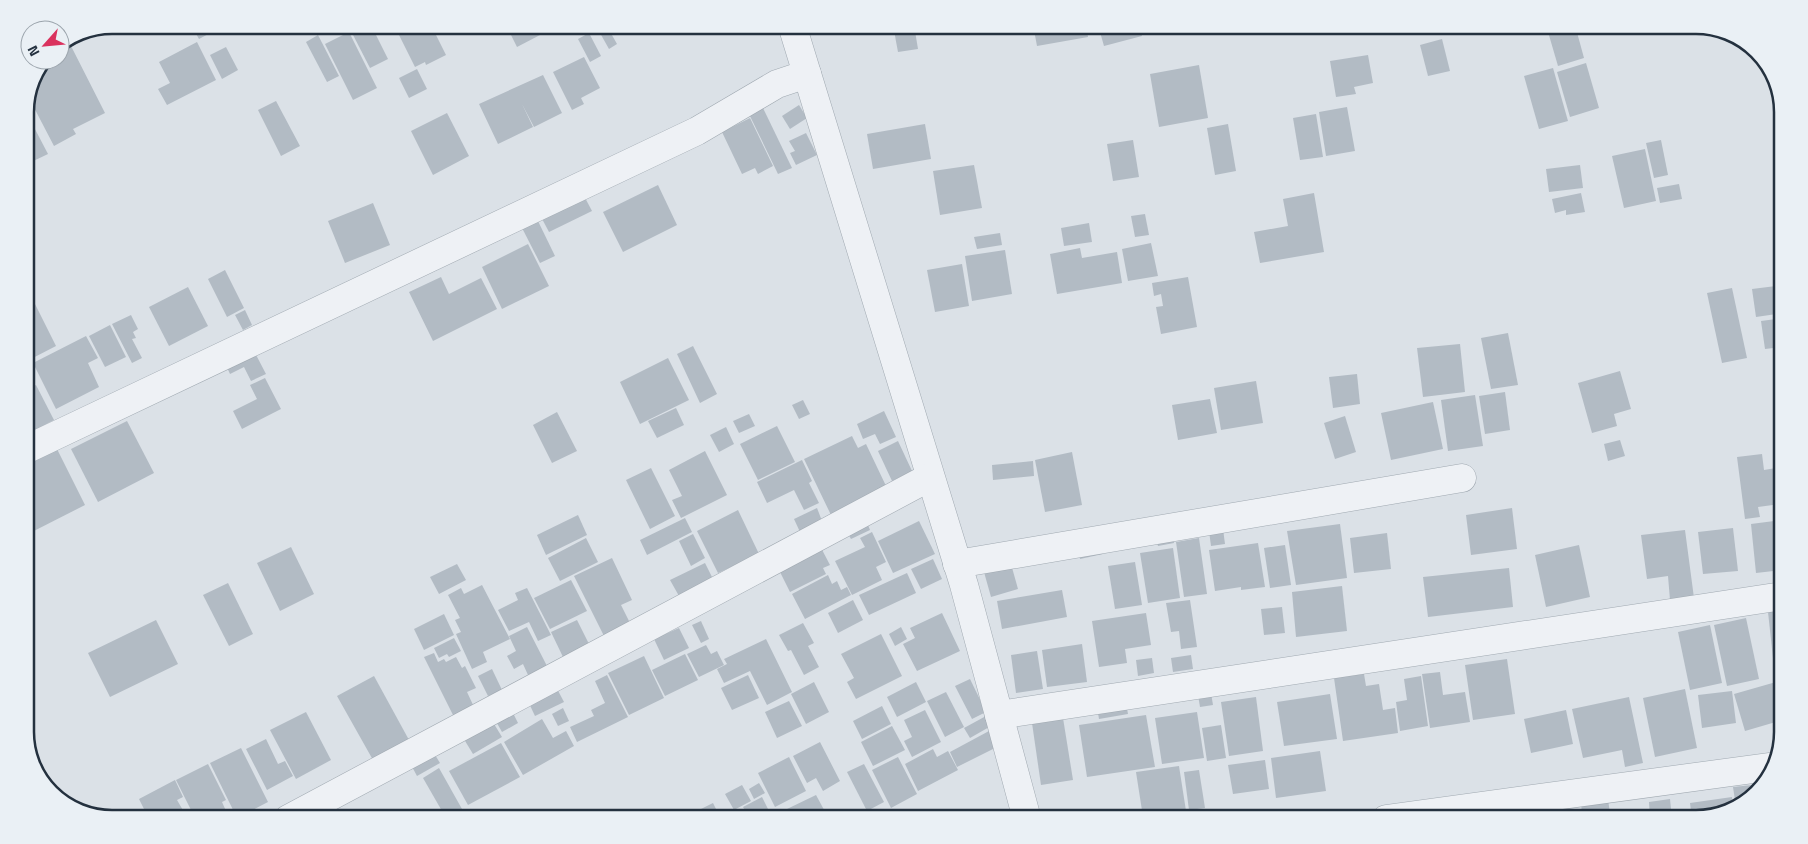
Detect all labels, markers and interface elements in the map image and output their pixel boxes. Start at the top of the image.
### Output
north arrow [20,20,70,70]
text: N [21,42,45,60]

